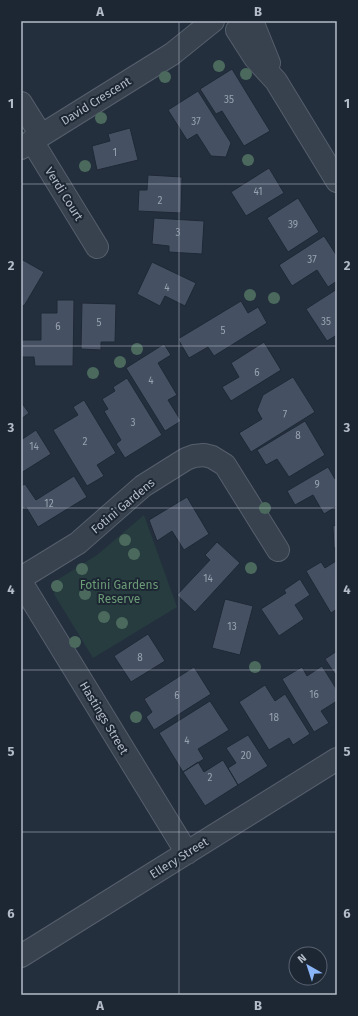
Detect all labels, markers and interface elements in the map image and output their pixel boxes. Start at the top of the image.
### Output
text: A [95,4,104,19]
text: B [254,4,262,19]
street label: David Crescent [58,74,134,128]
house number: 35 [224,94,234,106]
text: 1 [8,96,14,111]
text: 1 [344,96,350,111]
house number: 37 [191,116,201,128]
house number: 1 [113,147,117,159]
street label: Verdi Court [42,165,86,224]
house number: 41 [253,186,263,198]
house number: 2 [158,195,163,207]
house number: 39 [288,219,298,231]
house number: 3 [176,227,181,239]
house number: 37 [307,254,317,266]
text: 2 [8,258,15,273]
text: 2 [344,258,351,273]
house number: 4 [164,282,170,294]
house number: 35 [321,316,331,328]
house number: 5 [96,317,102,329]
house number: 6 [55,321,61,333]
house number: 5 [220,325,226,337]
house number: 6 [254,367,260,379]
house number: 4 [148,375,154,387]
house number: 7 [283,409,288,421]
house number: 3 [131,417,136,429]
text: 3 [7,420,15,435]
text: 3 [343,420,351,435]
house number: 8 [295,430,301,442]
house number: 2 [83,436,88,448]
house number: 14 [29,441,40,453]
street label: Fotini Gardens [88,475,158,537]
house number: 9 [314,479,320,491]
house number: 12 [44,498,54,510]
house number: 14 [203,573,214,585]
park label: Fotini Gardens Reserve [80,578,159,606]
text: 4 [7,582,15,597]
text: 4 [343,582,351,597]
house number: 13 [227,621,237,633]
house number: 8 [137,652,143,664]
street label: Hastings Street [77,679,132,757]
house number: 16 [309,689,319,701]
house number: 6 [174,690,180,702]
house number: 18 [269,712,279,724]
house number: 4 [184,735,190,747]
text: 5 [8,744,15,759]
text: 5 [344,744,351,759]
house number: 20 [241,750,252,762]
house number: 2 [208,772,213,784]
street label: Ellery Street [147,834,211,881]
text: 6 [7,906,15,921]
text: 6 [343,906,351,921]
north arrow [288,946,328,986]
text: N [295,951,309,966]
text: A [95,998,104,1013]
text: B [254,998,262,1013]

